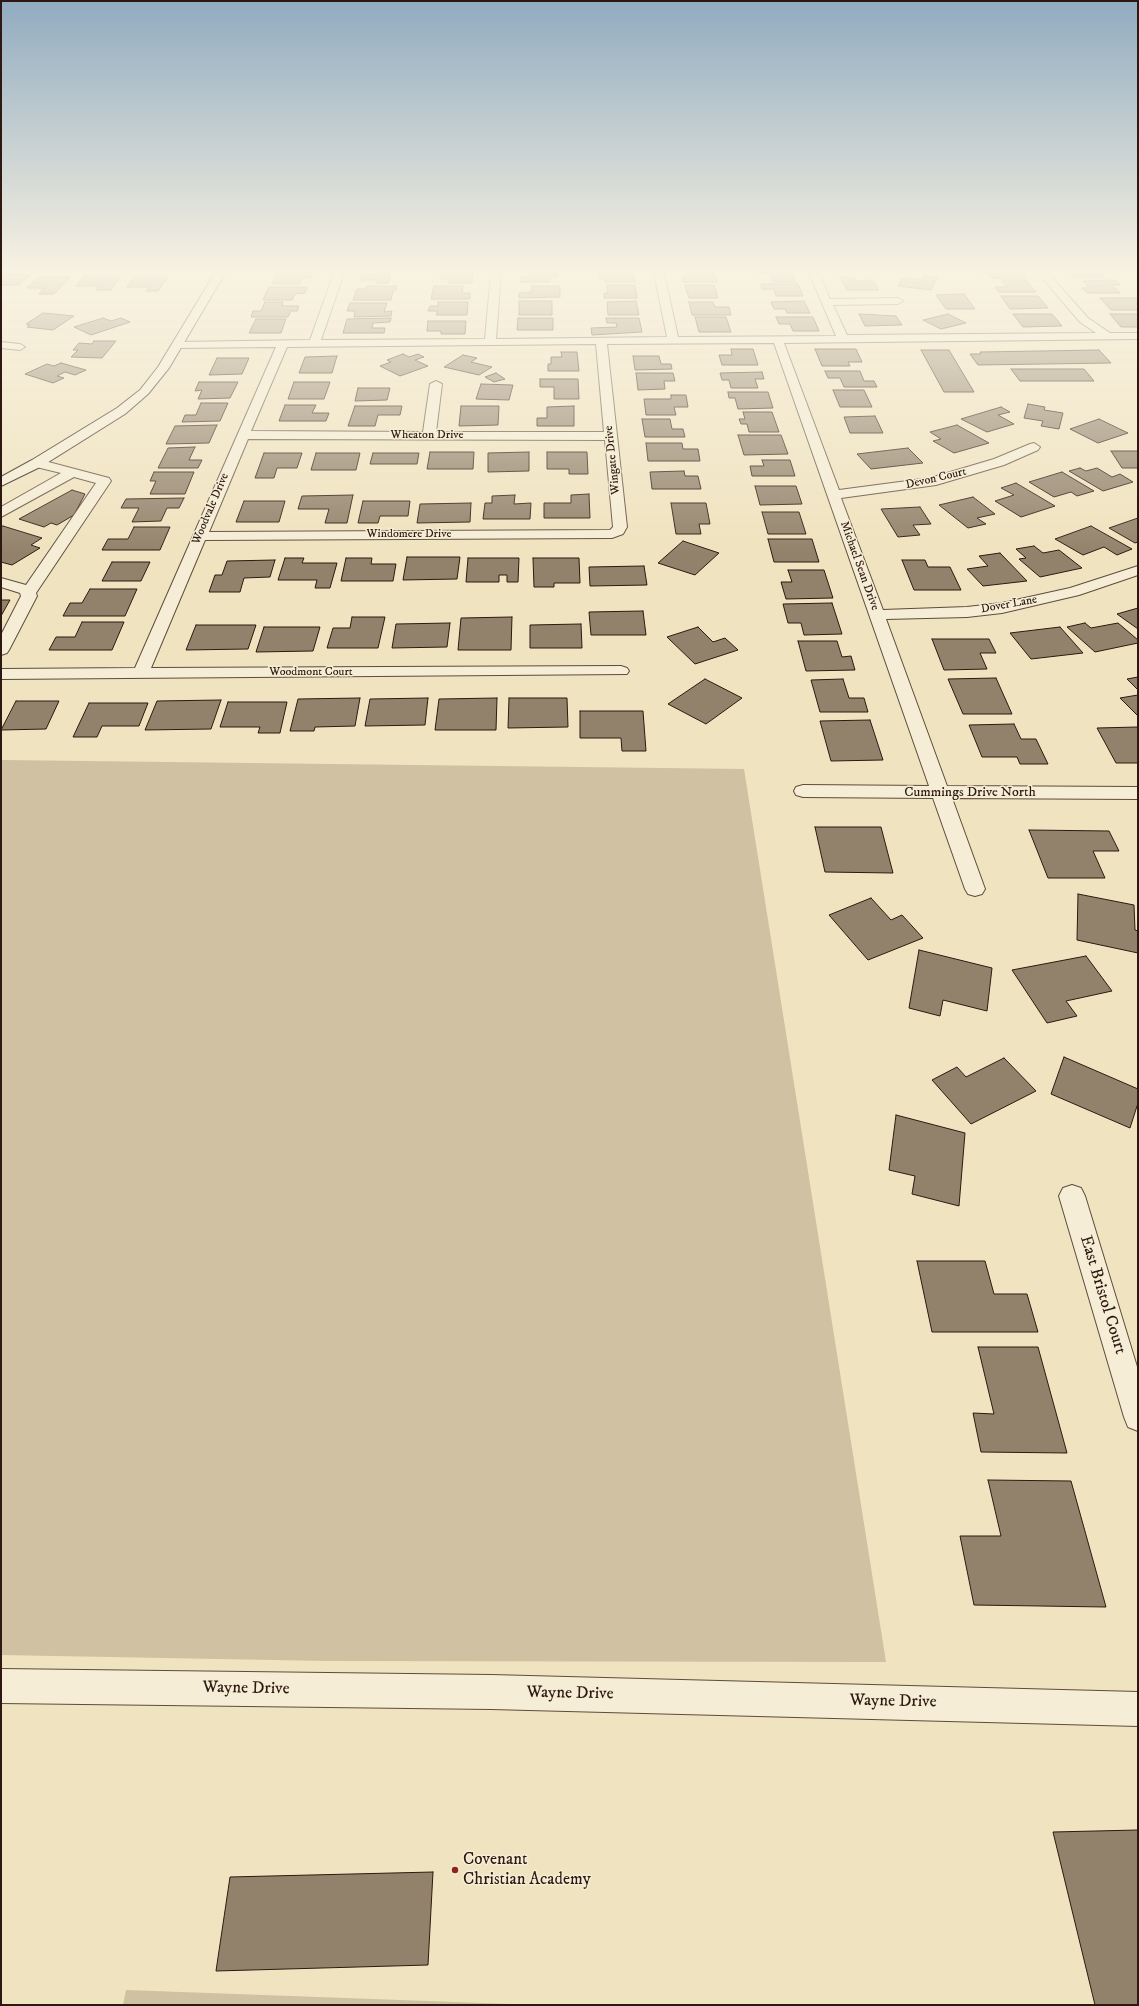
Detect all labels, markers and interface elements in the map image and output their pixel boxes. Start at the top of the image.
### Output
street label: Wingate Drive [602,425,624,495]
street label: Wheaton Drive [391,429,463,443]
street label: Devon Court [904,465,968,493]
street label: Woodvale Drive [189,471,233,547]
street label: Michael Sean Drive [836,520,882,612]
street label: Windomere Drive [367,528,451,542]
street label: Dover Lane [980,593,1038,617]
street label: Woodmont Court [269,666,353,680]
street label: Cummings Drive North [904,785,1036,801]
street label: East Bristol Court [1074,1233,1130,1357]
street label: Wayne Drive [202,1678,290,1700]
street label: Wayne Drive [526,1683,614,1705]
street label: Wayne Drive [849,1691,937,1713]
place label: Covenant Christian Academy [463,1850,591,1890]
marker: Covenant Christian Academy [450,1865,460,1875]

